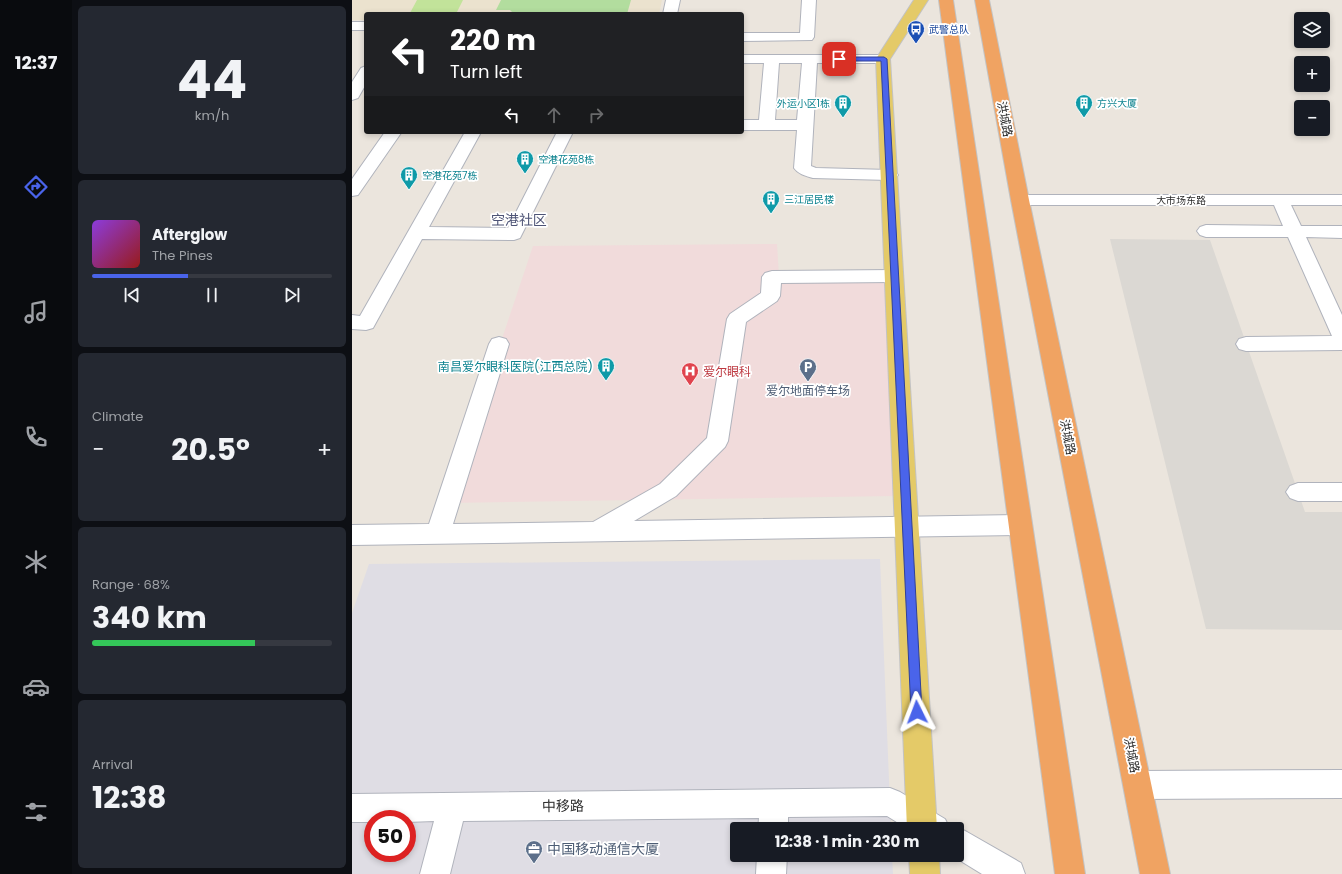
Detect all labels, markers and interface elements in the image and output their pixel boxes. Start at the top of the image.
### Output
map controls [1294,12,1330,136]
button: layers [1294,12,1330,48]
bus stop icon: 武警总队 [906,19,926,44]
text: 220 m [450,21,536,60]
place label: 武警总队 [929,22,969,37]
icon: left [384,28,436,80]
pin [822,42,856,76]
text: 44 [177,43,247,116]
icon: arrive [828,48,850,70]
text: 12:37 [15,50,57,75]
button: + [1294,56,1330,92]
text: Turn left [450,59,522,84]
building icon: 外运小区1栋 [833,93,853,118]
building icon: 方兴大厦 [1074,93,1094,118]
place label: 外运小区1栋 [777,96,830,111]
place label: 方兴大厦 [1097,96,1137,111]
street label: 洪城路 [993,100,1017,138]
button: − [1294,100,1330,136]
icon: left [501,104,523,126]
icon: ahead [543,104,565,126]
icon: right [585,104,607,126]
text: km/h [195,106,229,125]
building icon: 空港花苑8栋 [515,149,535,174]
place label: 空港花苑8栋 [538,152,594,167]
building icon: 空港花苑7栋 [399,165,419,190]
place label: 空港花苑7栋 [422,168,477,183]
icon: directions [22,173,50,201]
building icon: 三江居民楼 [761,189,781,214]
place label: 三江居民楼 [784,192,834,207]
street label: 大市场东路 [1156,193,1206,208]
district label: 空港社区 [491,210,547,230]
text: Afterglow [152,224,227,245]
text: The Pines [152,246,213,265]
icon: previous [121,284,143,306]
icon: pause [201,284,223,306]
icon: next [281,284,303,306]
icon: music [22,298,50,326]
building icon: 南昌爱尔眼科医院(江西总院) [596,356,616,381]
parking icon: 爱尔地面停车场 [798,357,818,382]
place label: 南昌爱尔眼科医院(江西总院) [438,358,593,375]
hospital icon: 爱尔眼科 [680,361,700,386]
place label: 爱尔眼科 [703,363,751,380]
place label: 爱尔地面停车场 [766,382,850,399]
text: Climate [92,407,143,426]
street label: 洪城路 [1056,418,1080,456]
icon: phone [22,423,50,451]
text: 20.5° [171,428,250,471]
text: − [92,434,104,465]
text: + [317,434,332,465]
icon: climate [22,548,50,576]
text: Range · 68% [92,575,170,594]
text: 340 km [92,596,207,639]
icon: car [22,673,50,701]
position arrow [896,691,938,733]
street label: 洪城路 [1120,736,1144,774]
text: Arrival [92,755,133,774]
text: 12:38 [92,776,167,819]
street label: 中移路 [542,796,584,816]
icon: filters [22,798,50,826]
speed limit sign: 50 [364,810,416,862]
text: 12:38 · 1 min · 230 m [775,831,919,852]
office icon: 中国移动通信大厦 [524,839,544,864]
place label: 中国移动通信大厦 [547,839,659,859]

